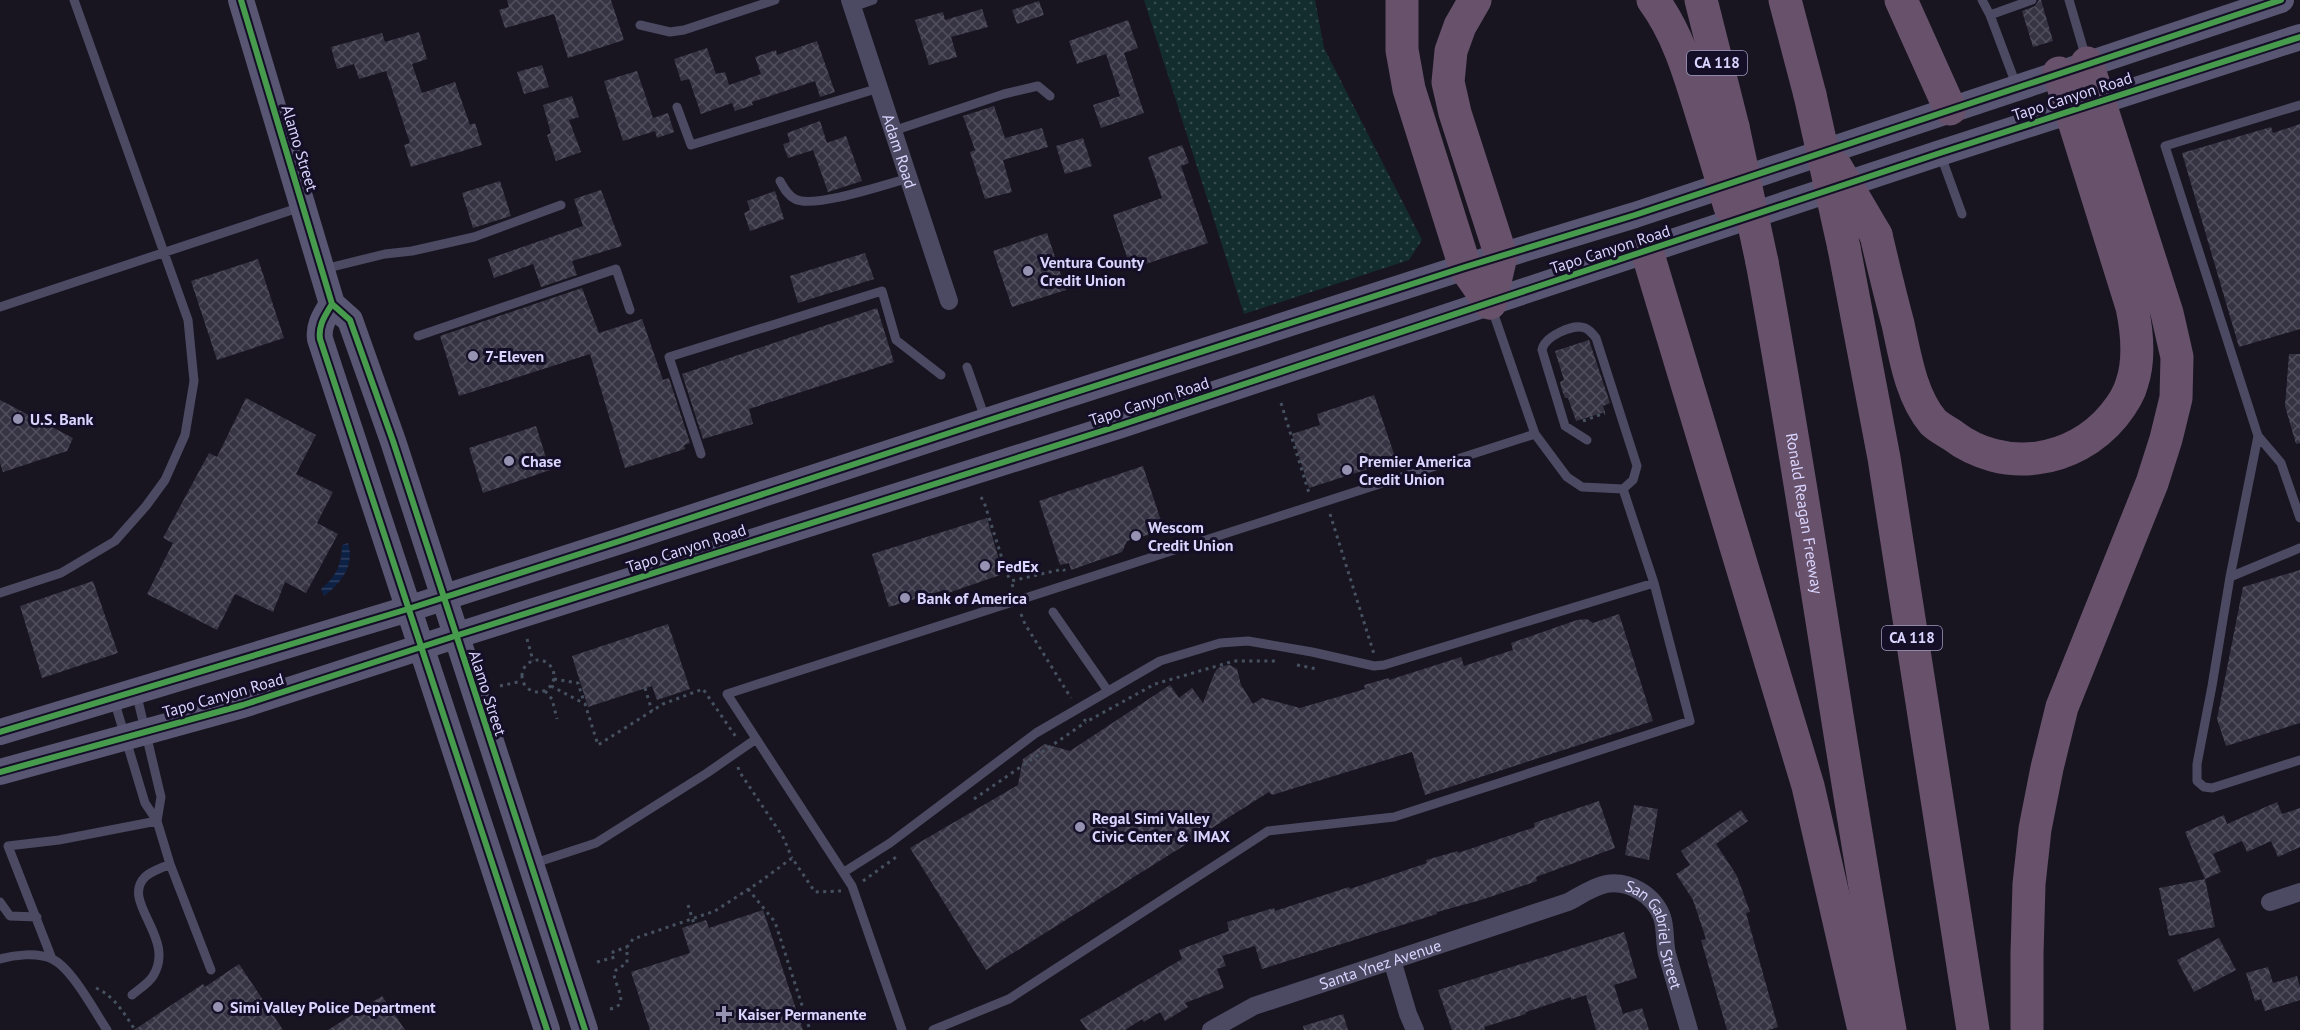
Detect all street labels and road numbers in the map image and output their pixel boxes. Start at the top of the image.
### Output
road number: CA 118 [1687,51,1747,75]
street label: Tapo Canyon Road [2009,67,2135,125]
street label: Alamo Street [277,103,323,194]
street label: Adam Road [878,111,921,191]
street label: Tapo Canyon Road [1547,220,1673,278]
street label: Tapo Canyon Road [1086,372,1212,430]
street label: Ronald Reagan Freeway [1782,431,1828,596]
street label: Tapo Canyon Road [623,519,749,577]
road number: CA 118 [1882,626,1942,650]
street label: Alamo Street [465,648,511,739]
street label: Tapo Canyon Road [160,668,286,722]
street label: San Gabriel Street [1623,875,1687,992]
street label: Santa Ynez Avenue [1316,935,1444,994]

